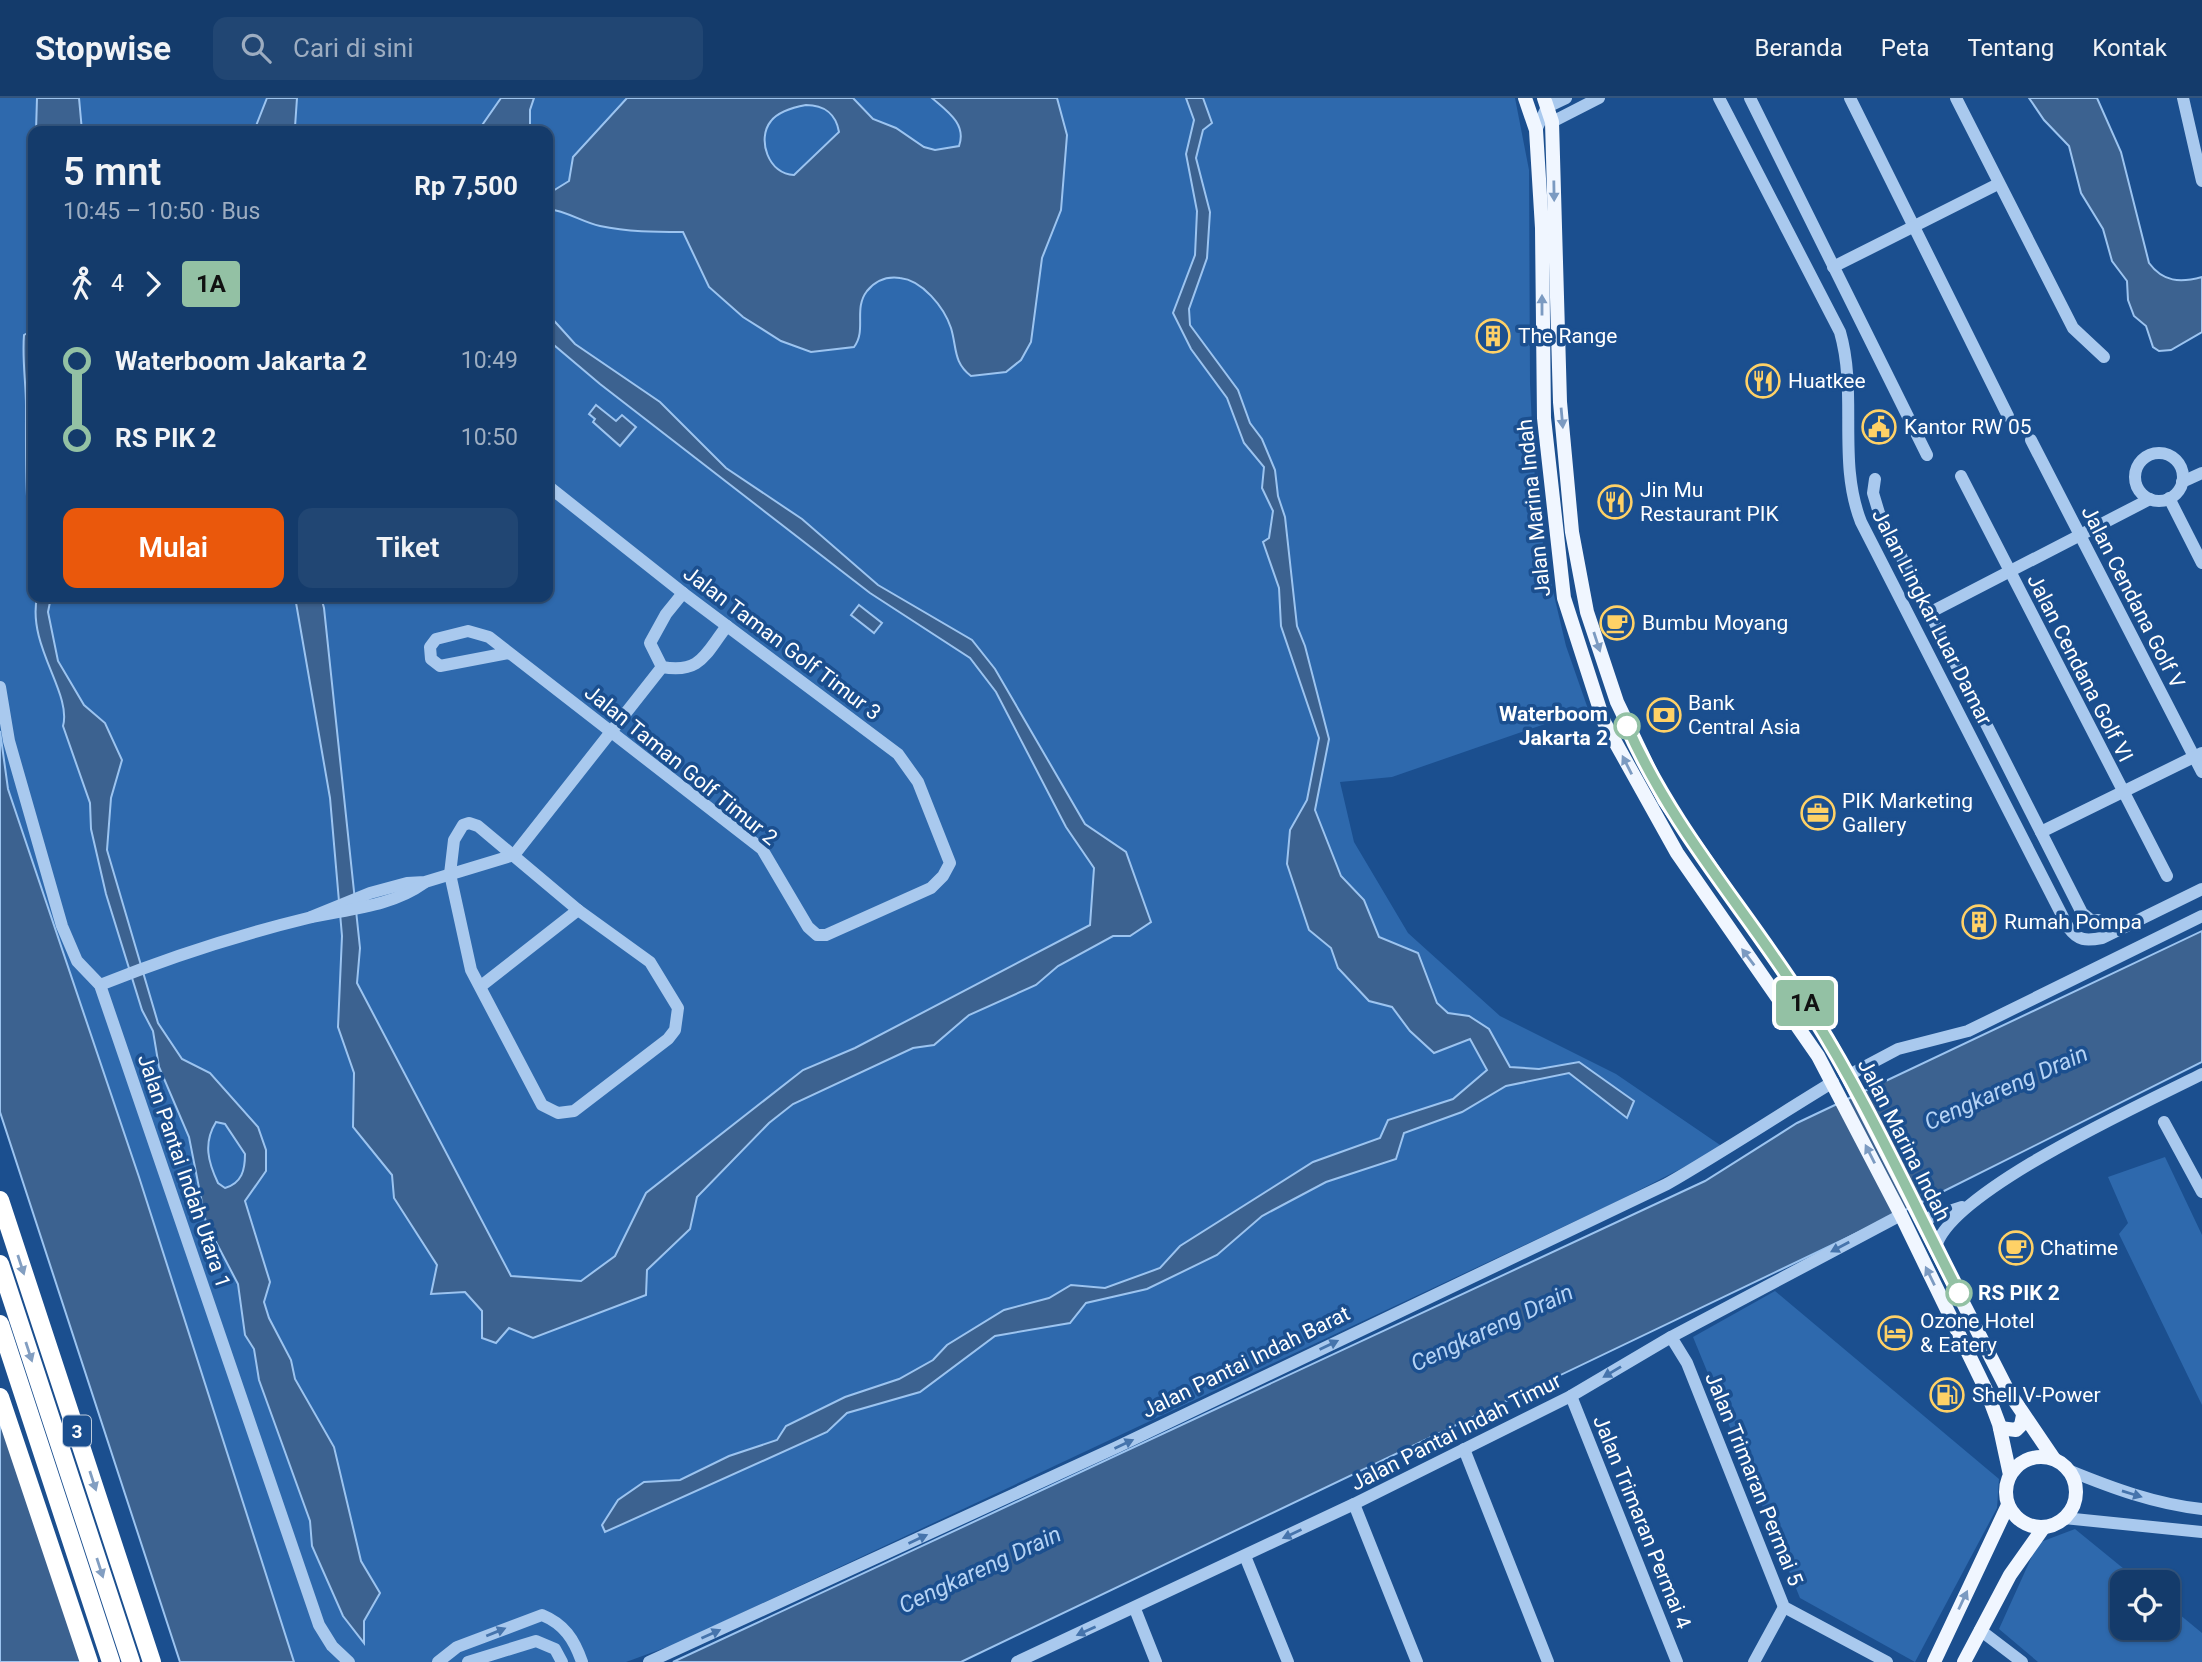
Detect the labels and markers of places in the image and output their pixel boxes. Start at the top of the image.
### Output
building icon: The Range [1474,317,1512,355]
place label: The Range [1518,324,1617,348]
restaurant icon: Huatkee [1744,362,1782,400]
place label: Huatkee [1788,369,1866,393]
public building icon: Kantor RW 05 [1860,408,1898,446]
place label: Kantor RW 05 [1904,415,2032,439]
place label: Jin Mu Restaurant PIK [1640,478,1780,526]
restaurant icon: Jin Mu Restaurant PIK [1596,483,1634,521]
cafe icon: Bumbu Moyang [1598,604,1636,642]
place label: Bumbu Moyang [1642,611,1788,635]
place label: Bank Central Asia [1688,691,1801,739]
bank icon: Bank Central Asia [1645,696,1683,734]
place label: Waterboom Jakarta 2 [1499,702,1608,750]
marker: Waterboom Jakarta 2 [1614,713,1640,739]
place label: PIK Marketing Gallery [1842,789,1973,837]
office icon: PIK Marketing Gallery [1799,794,1837,832]
building icon: Rumah Pompa [1960,903,1998,941]
place label: Rumah Pompa [2004,910,2142,934]
cafe icon: Chatime [1997,1229,2035,1267]
place label: Chatime [2040,1236,2118,1260]
marker: RS PIK 2 [1946,1280,1972,1306]
place label: RS PIK 2 [1978,1281,2060,1305]
place label: Ozone Hotel & Eatery [1920,1309,2035,1357]
hotel icon: Ozone Hotel & Eatery [1876,1314,1914,1352]
fuel station icon: Shell V-Power [1928,1376,1966,1414]
place label: Shell V-Power [1972,1383,2101,1407]

